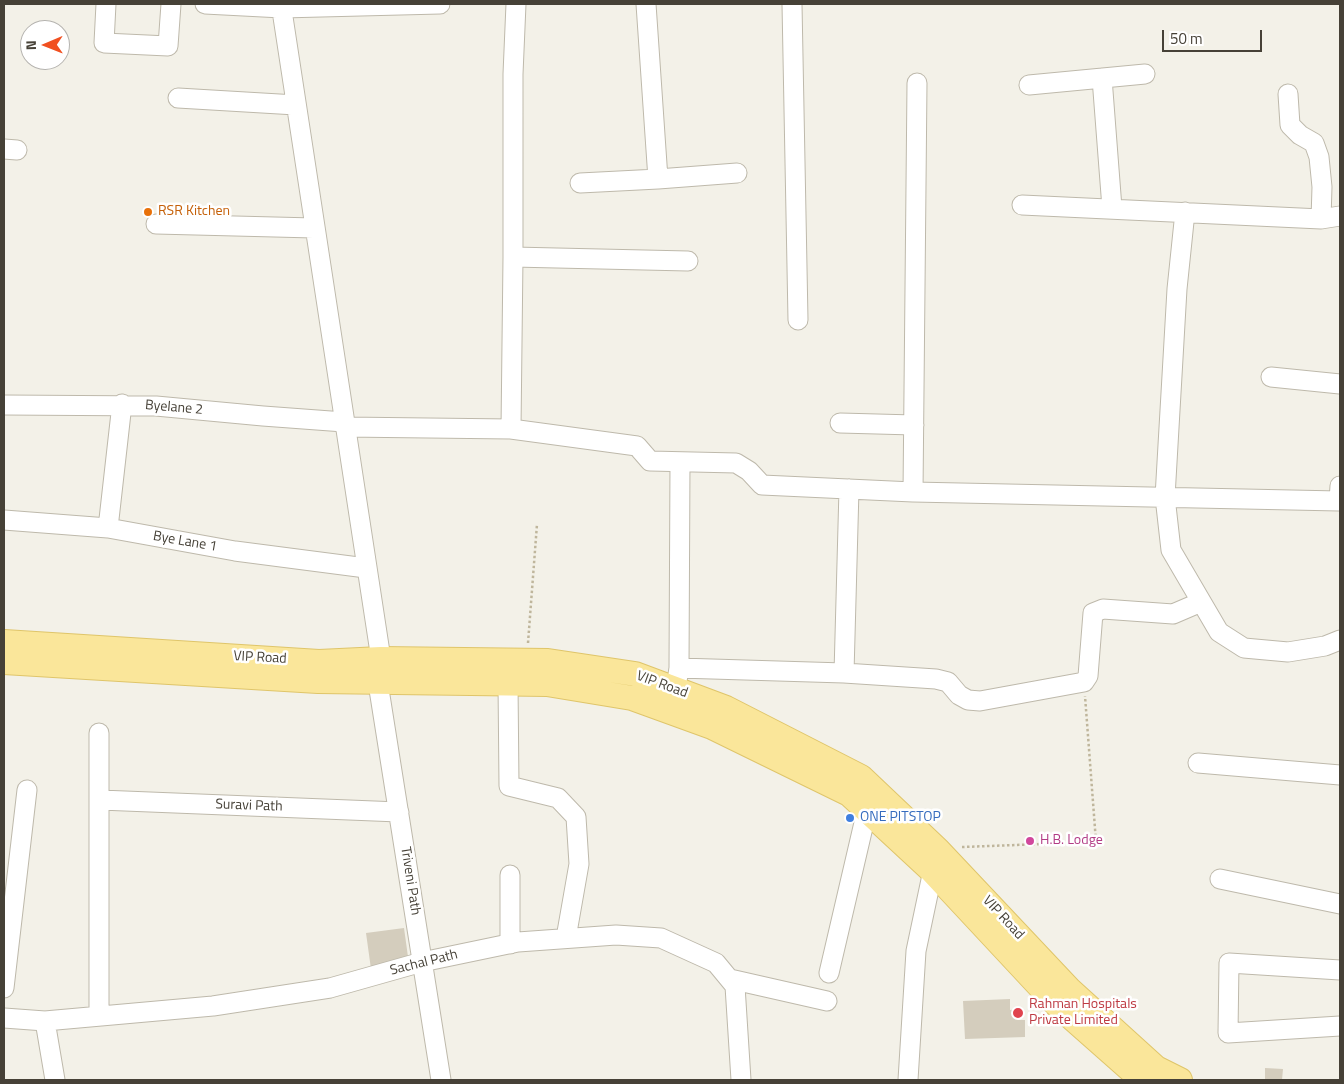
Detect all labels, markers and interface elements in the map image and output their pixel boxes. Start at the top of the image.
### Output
north arrow [20,20,70,70]
scale bar [1164,20,1264,52]
text: 50 m [1170,27,1203,50]
text: N [20,40,41,50]
place label: RSR Kitchen [158,204,230,220]
marker: RSR Kitchen [142,206,154,218]
street label: Byelane 2 [144,397,204,419]
street label: Bye Lane 1 [152,528,218,556]
street label: VIP Road [233,648,287,668]
street label: VIP Road [634,668,690,702]
street label: Suravi Path [215,796,283,816]
place label: ONE PITSTOP [860,810,941,826]
marker: ONE PITSTOP [844,812,856,824]
place label: H.B. Lodge [1040,833,1103,849]
marker: H.B. Lodge [1024,835,1036,847]
street label: Triveni Path [396,846,424,916]
street label: VIP Road [979,893,1027,943]
street label: Sachal Path [388,946,460,980]
place label: Rahman Hospitals Private Limited [1029,997,1137,1030]
marker: Rahman Hospitals Private Limited [1011,1006,1025,1020]

